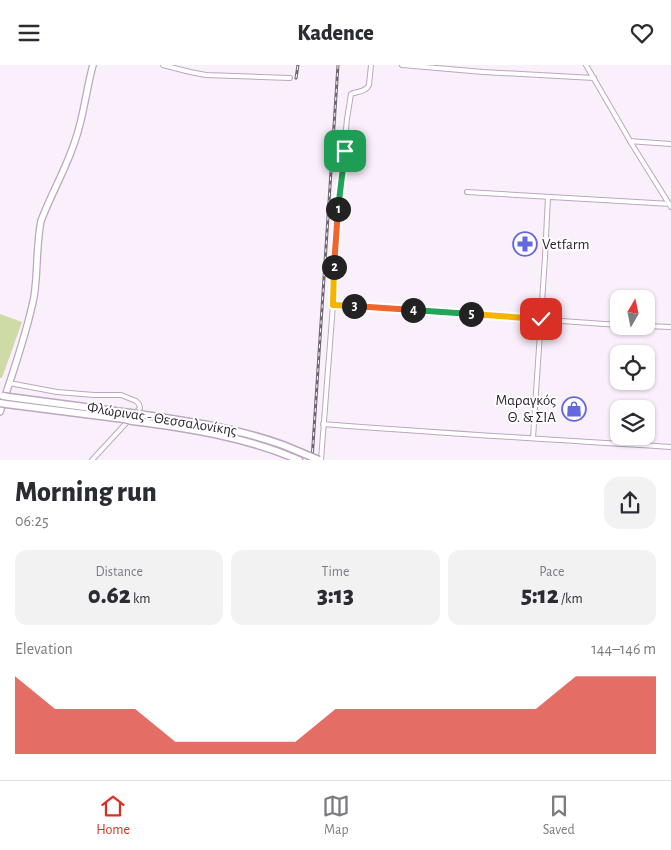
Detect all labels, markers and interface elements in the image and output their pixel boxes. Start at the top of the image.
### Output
icon: menu [15,19,43,47]
icon: heart [628,19,656,47]
text: Kadence [297,22,374,44]
pin [324,130,366,172]
icon: arrive [331,137,359,165]
pin: 1 [326,197,350,221]
text: 1 [336,202,341,216]
pharmacy icon: Vetfarm [512,231,538,257]
place label: Vetfarm [542,237,590,252]
pin: 2 [322,255,346,279]
text: 2 [331,260,338,274]
north arrow [610,290,655,335]
map controls [610,290,655,445]
pin: 3 [342,293,366,319]
pin: 4 [400,297,426,323]
pin [520,298,562,340]
text: 3 [351,299,358,313]
pin: 5 [458,301,484,327]
text: 4 [410,303,417,317]
icon: check [527,305,555,333]
text: 5 [468,307,475,321]
button: locate [610,345,655,390]
place label: Μαραγκός Θ. & ΣΙΑ [496,393,556,425]
shop icon: Μαραγκός Θ. & ΣΙΑ [561,396,587,422]
street label: Φλώρινας - Θεσσαλονίκης [86,400,238,438]
button: layers [610,400,655,445]
button: share [604,477,656,529]
text: Morning run [15,479,157,507]
text: 06:25 [15,513,49,529]
text: Distance [95,565,143,579]
text: Time [322,565,349,579]
text: Pace [539,565,564,579]
text: 0.62 [88,583,131,608]
text: 3:13 [317,583,354,608]
text: 5:12 [521,583,559,608]
text: km [131,592,151,606]
text: /km [559,592,583,606]
text: Elevation [15,641,73,657]
text: 144–146 m [591,641,656,657]
tab: Home [96,792,130,839]
tab: Map [322,792,350,839]
tab: Saved [543,792,575,839]

